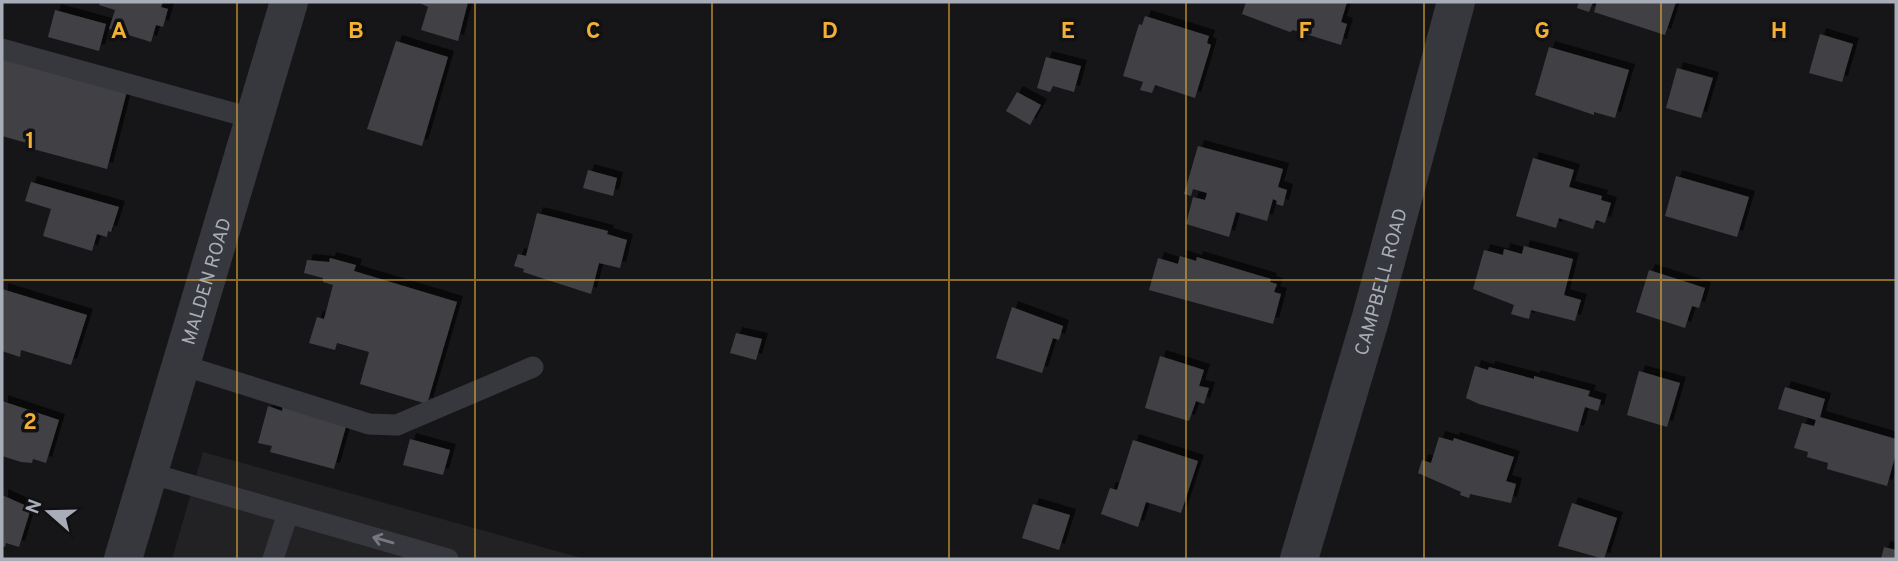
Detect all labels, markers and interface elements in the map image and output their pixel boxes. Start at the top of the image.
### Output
text: A [111,18,127,47]
text: B [348,18,364,47]
text: C [586,18,600,47]
text: D [822,18,838,47]
text: E [1061,18,1075,47]
text: F [1298,18,1312,47]
text: G [1534,18,1550,47]
text: H [1771,18,1787,47]
text: 1 [25,128,35,157]
street label: CAMPBELL ROAD [1350,206,1414,359]
street label: MALDEN ROAD [177,215,238,348]
text: 2 [23,409,37,438]
north arrow [14,477,84,547]
text: N [21,496,49,517]
one-way arrow [372,533,394,546]

